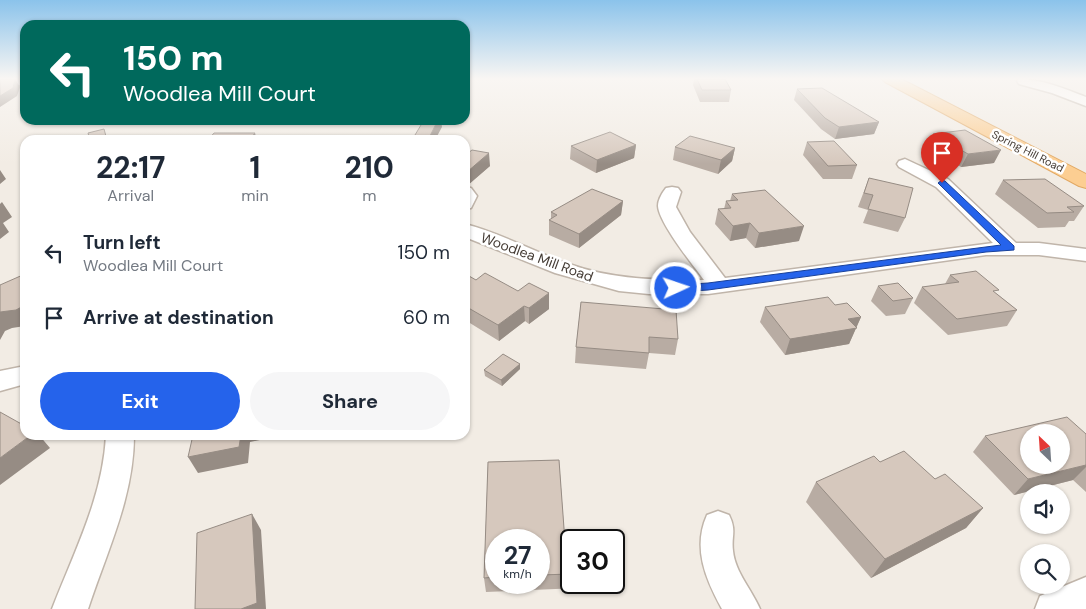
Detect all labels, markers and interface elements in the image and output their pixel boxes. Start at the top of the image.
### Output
text: 150 m [123,35,223,81]
icon: left [40,40,105,105]
text: Woodlea Mill Court [123,79,316,108]
street label: Spring Hill Road [990,127,1066,175]
pin [921,132,963,183]
icon: arrive [928,139,956,167]
text: 22:17 [96,148,165,187]
text: 1 [249,148,260,187]
text: 210 [345,148,394,187]
text: Arrival [107,185,154,206]
text: min [241,185,269,206]
text: m [362,185,376,206]
street label: Woodlea Mill Road [478,228,596,286]
text: Turn left [83,230,161,255]
icon: left [40,239,68,267]
text: 150 m [398,240,450,265]
text: Woodlea Mill Court [83,255,223,276]
position arrow [649,261,701,313]
icon: arrive [40,304,68,332]
text: Arrive at destination [83,305,274,330]
text: 60 m [403,305,450,330]
button: Exit [40,372,240,430]
button: Share [250,372,450,430]
north arrow [1020,424,1070,474]
map controls [1020,424,1070,594]
button: sound [1020,484,1070,534]
speed limit sign: 30 [560,529,625,594]
text: 27 [504,539,531,572]
button: search [1020,544,1070,594]
text: km/h [503,566,532,582]

